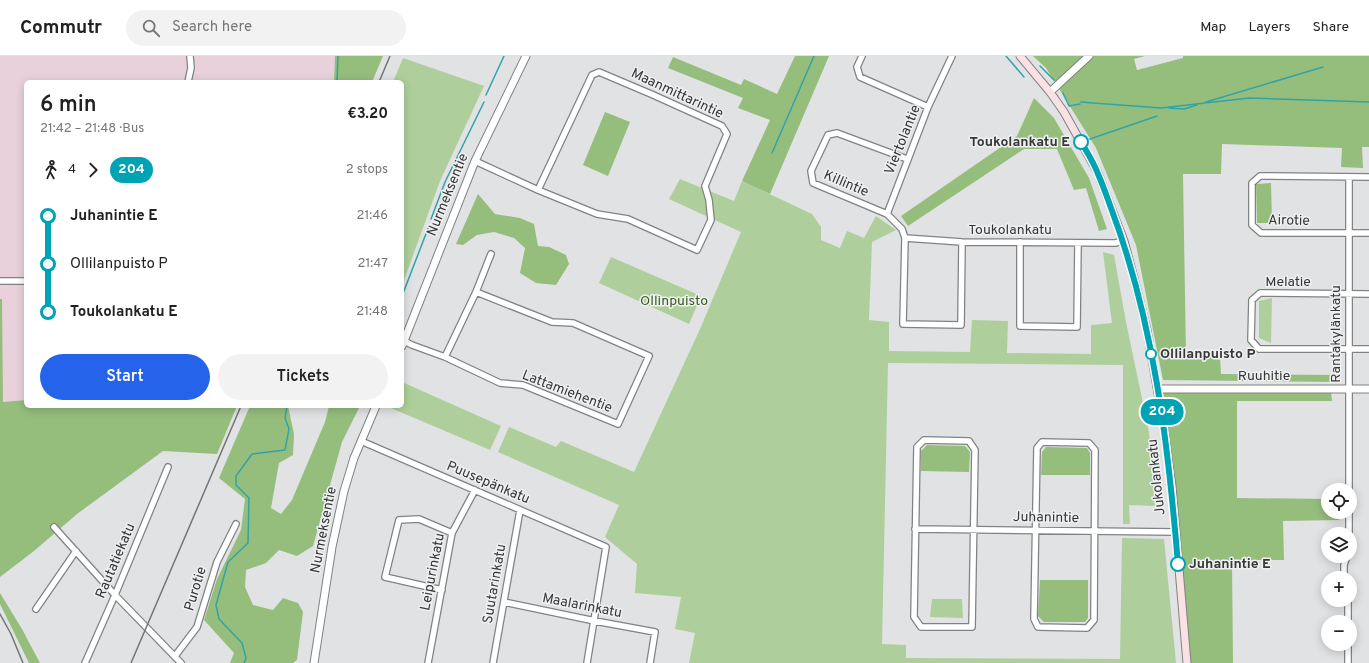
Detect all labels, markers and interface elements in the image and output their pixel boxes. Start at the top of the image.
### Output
search box [126,10,406,46]
text: Commutr [20,16,102,40]
icon: search [140,17,162,39]
text: Search here [172,18,252,37]
text: Map [1200,19,1226,36]
text: Layers [1248,19,1290,36]
text: Share [1312,19,1349,36]
street label: Maanmittarintie [628,65,726,123]
text: 6 min [40,92,97,119]
street label: Viertolantie [881,103,925,177]
text: €3.20 [347,105,388,124]
text: 21:42 – 21:48 · Bus [40,121,144,137]
place label: Toukolankatu E [969,134,1070,151]
marker: Toukolankatu E [1073,134,1089,150]
street label: Nurmeksentie [424,151,472,239]
icon: walk [40,159,62,181]
icon: forward [82,159,104,181]
text: 204 [118,161,145,178]
text: 4 [68,162,76,178]
text: 2 stops [346,162,388,178]
street label: Killintie [821,167,871,201]
text: Juhanintie E [70,207,158,226]
text: 21:46 [356,208,388,224]
street label: Airotie [1268,212,1310,230]
street label: Toukolankatu [968,222,1052,239]
text: Ollilanpuisto P [70,255,168,274]
text: 21:47 [358,256,388,272]
street label: Melatie [1265,274,1311,291]
street label: Rantakylänkatu [1328,285,1345,383]
park label: Ollinpuisto [640,293,708,310]
text: Toukolankatu E [70,303,178,322]
text: 21:48 [356,304,388,320]
place label: Ollilanpuisto P [1160,346,1255,363]
marker: Ollilanpuisto P [1145,348,1157,360]
button: Start [40,354,210,400]
button: Tickets [218,354,388,400]
street label: Lattamiehentie [519,367,615,417]
street label: Ruuhitie [1238,368,1290,385]
line badge: 204 [1139,399,1185,425]
text: 204 [1149,403,1175,420]
street label: Jukolankatu [1145,438,1169,516]
street label: Puusepänkatu [444,458,532,508]
map controls [1321,483,1357,651]
button: locate [1321,483,1357,519]
street label: Nurmeksentie [307,485,341,575]
street label: Juhanintie [1013,509,1079,527]
street label: Rautatiekatu [93,521,139,601]
button: layers [1321,527,1357,563]
street label: Leipurinkatu [417,532,449,612]
street label: Suutarinkatu [480,543,510,625]
marker: Juhanintie E [1170,556,1186,572]
place label: Juhanintie E [1189,556,1271,573]
street label: Purotie [181,565,211,613]
button: + [1321,571,1357,607]
street label: Maalarinkatu [541,590,623,622]
button: − [1321,615,1357,651]

